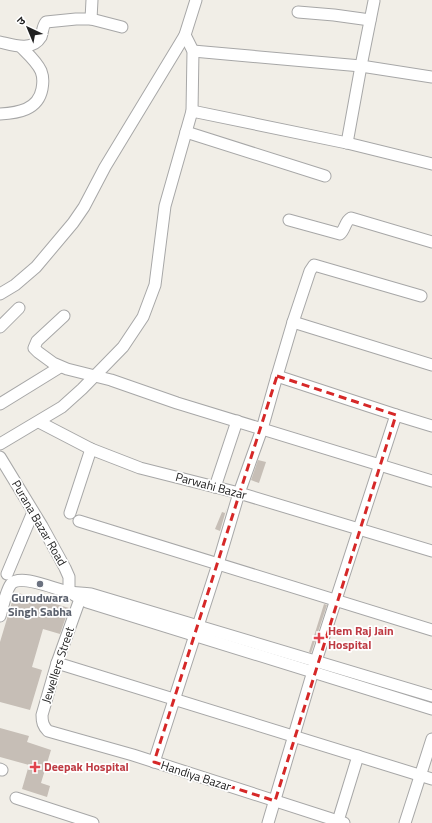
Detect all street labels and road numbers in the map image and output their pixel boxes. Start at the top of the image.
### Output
street label: Parwahi Bazar [173,467,249,504]
street label: Purana Bazar Road [7,476,72,569]
street label: Jewellers Street [36,623,79,706]
street label: Handiya Bazar [159,755,234,796]

